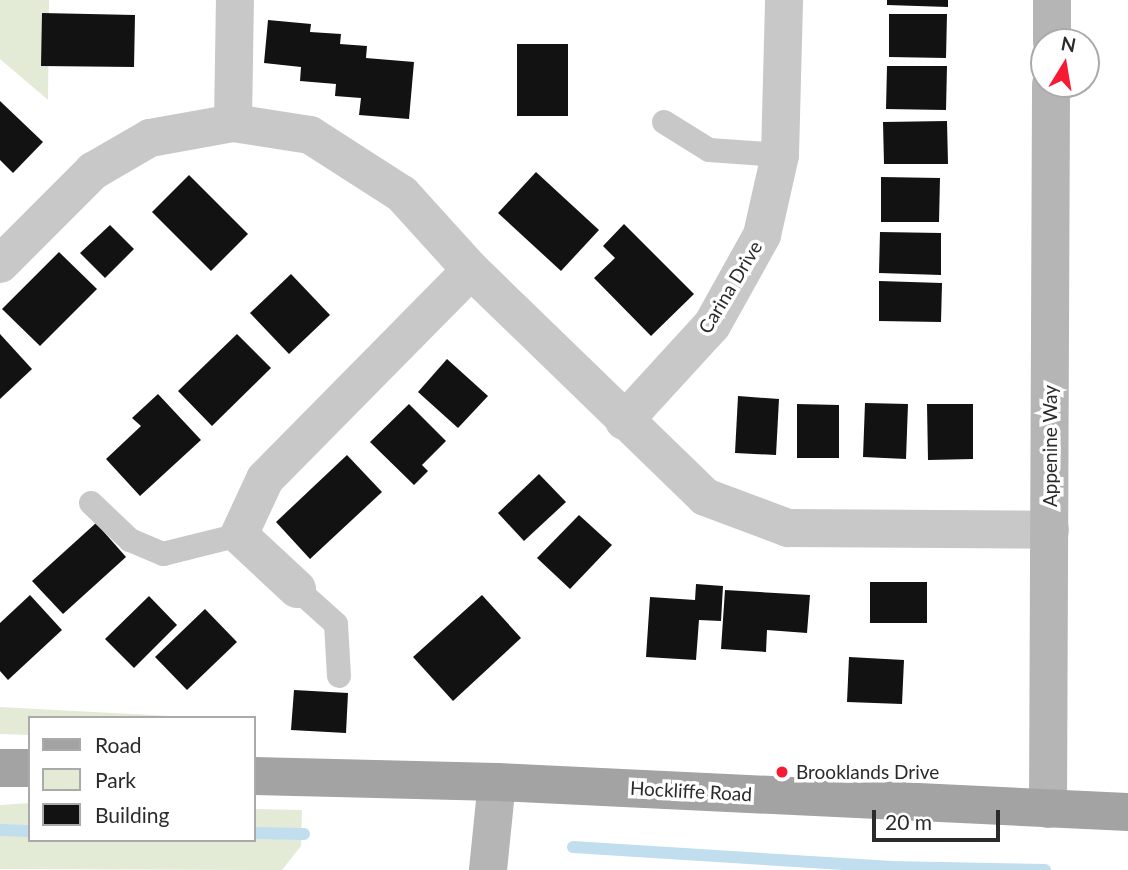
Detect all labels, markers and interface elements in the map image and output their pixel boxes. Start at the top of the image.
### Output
north arrow [1030,28,1100,98]
text: N [1059,31,1078,57]
street label: Carina Drive [693,237,767,337]
street label: Appenine Way [1039,385,1061,507]
legend [28,716,256,842]
text: Road [95,732,142,757]
place label: Brooklands Drive [796,761,939,783]
marker: Brooklands Drive [774,764,790,780]
text: Park [95,767,136,792]
street label: Hockliffe Road [629,776,753,806]
scale bar [876,796,1004,840]
text: Building [95,802,170,827]
text: 20 m [885,809,932,834]

